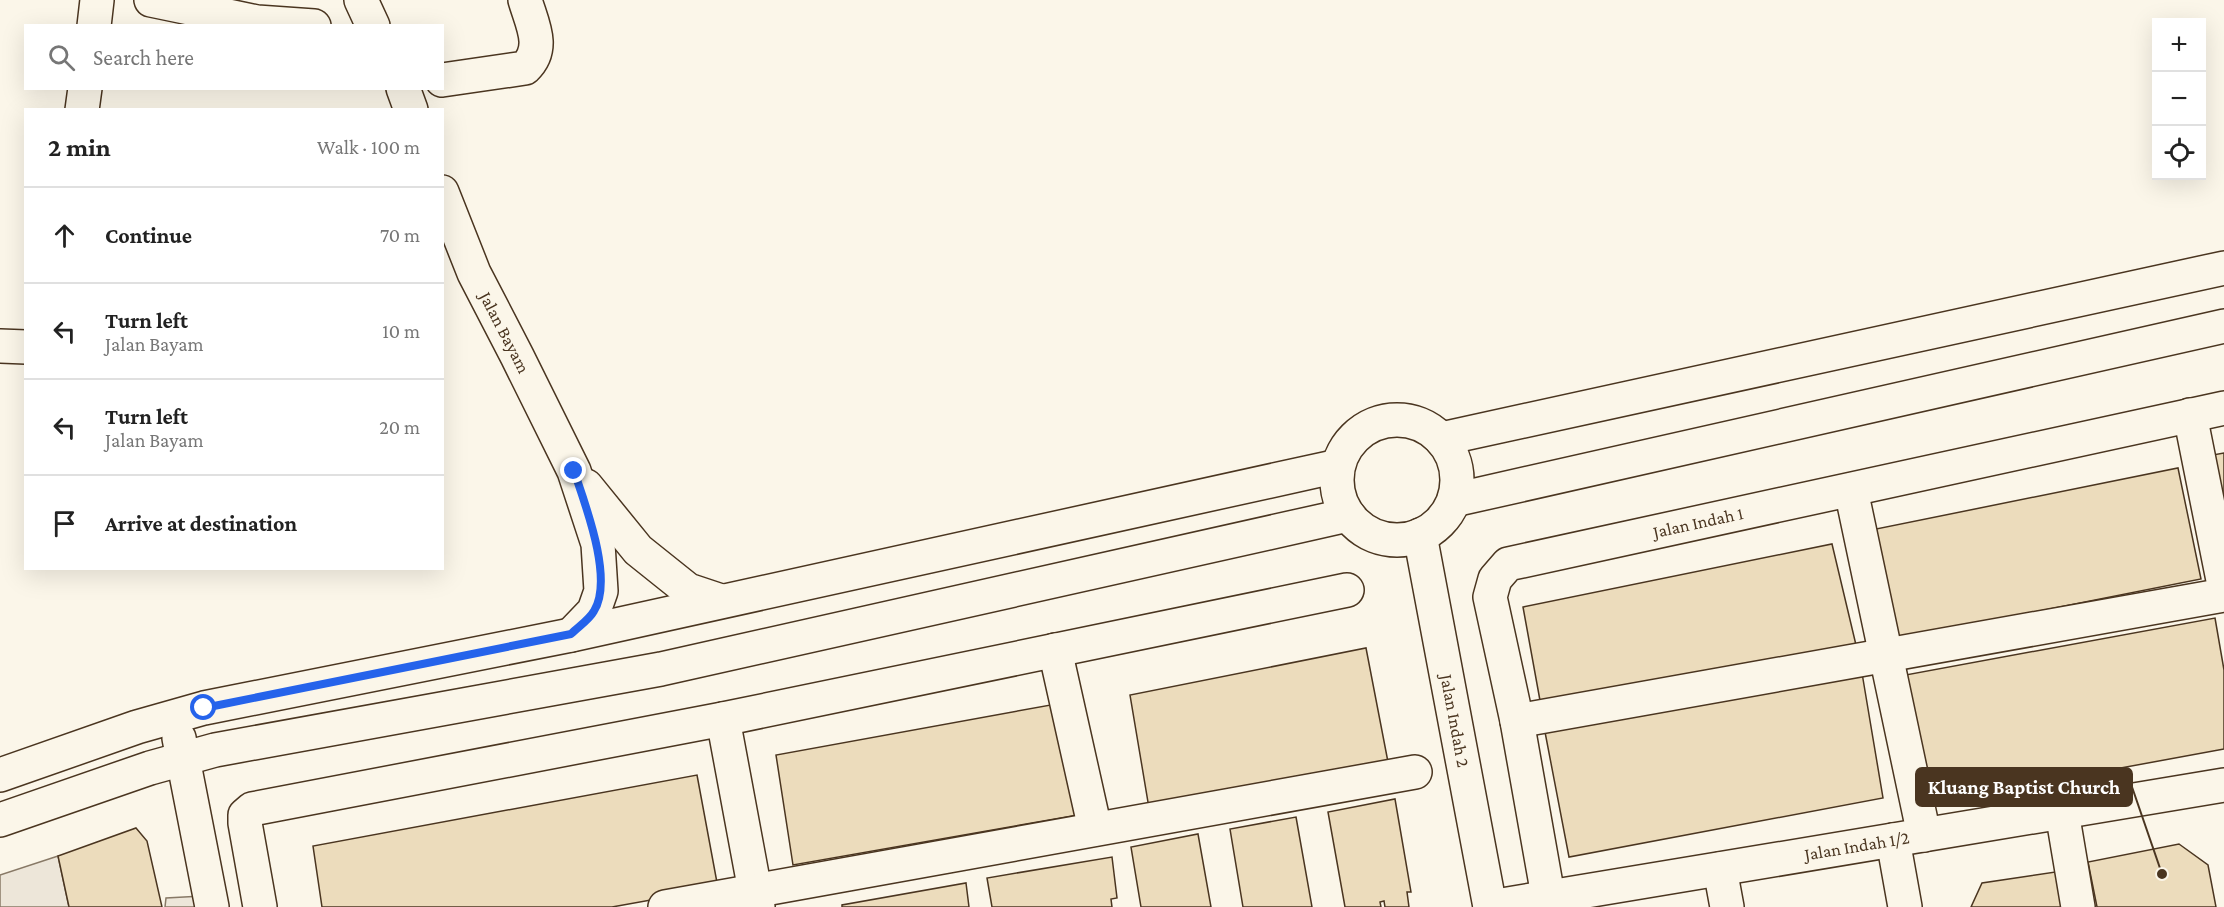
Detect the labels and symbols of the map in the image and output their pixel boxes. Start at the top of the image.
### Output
street label: Jalan Bayam [475,287,534,377]
route end [560,457,586,483]
street label: Jalan Indah 1 [1649,503,1745,543]
street label: Jalan Indah 2 [1436,671,1474,769]
route start [190,694,216,720]
callout: Kluang Baptist Church [1916,768,2132,806]
text: Kluang Baptist Church [1928,776,2121,798]
street label: Jalan Indah 1/2 [1801,827,1911,865]

